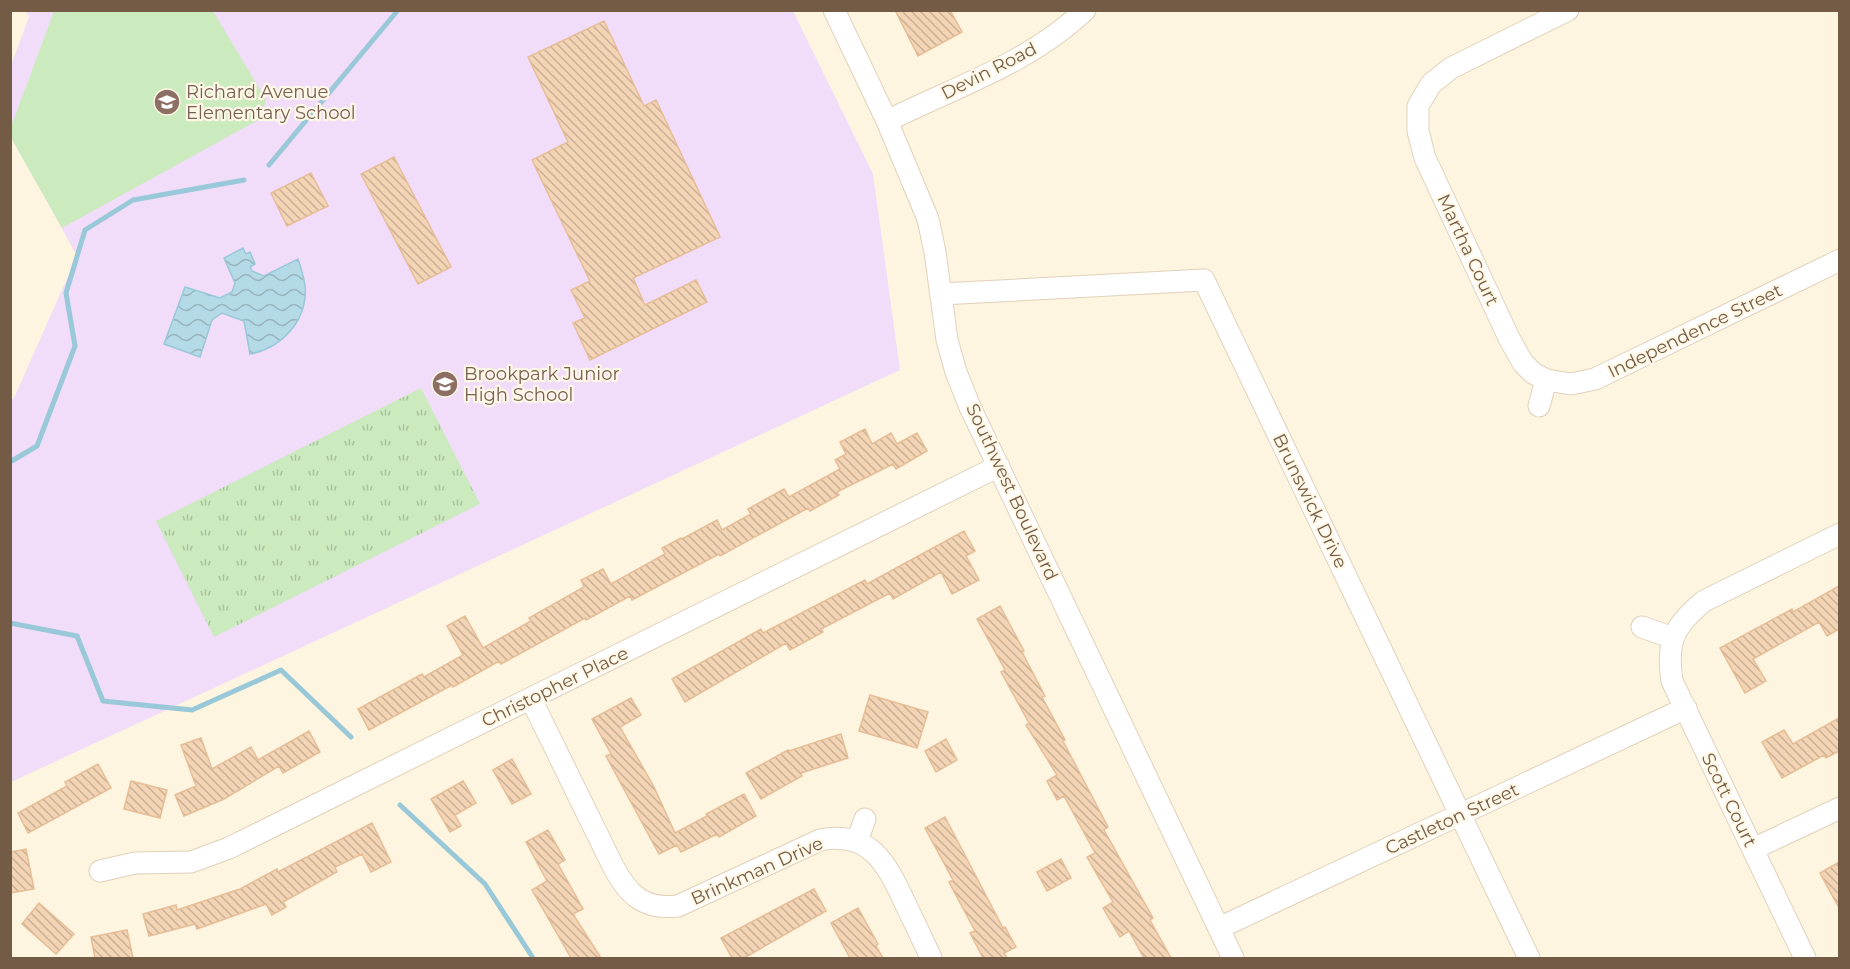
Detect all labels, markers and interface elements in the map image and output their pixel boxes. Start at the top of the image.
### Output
street label: Devin Road [938,38,1040,104]
place label: Richard Avenue Elementary School [186,81,356,124]
school or university icon: Richard Avenue Elementary School [152,87,182,117]
street label: Martha Court [1433,191,1503,309]
street label: Independence Street [1604,279,1786,383]
place label: Brookpark Junior High School [464,363,620,406]
school or university icon: Brookpark Junior High School [430,369,460,399]
street label: Southwest Boulevard [961,400,1063,584]
street label: Brunswick Drive [1268,430,1352,572]
street label: Christopher Place [478,642,632,732]
street label: Scott Court [1697,749,1761,851]
street label: Castleton Street [1382,778,1522,860]
street label: Brinkman Drive [688,832,826,910]

